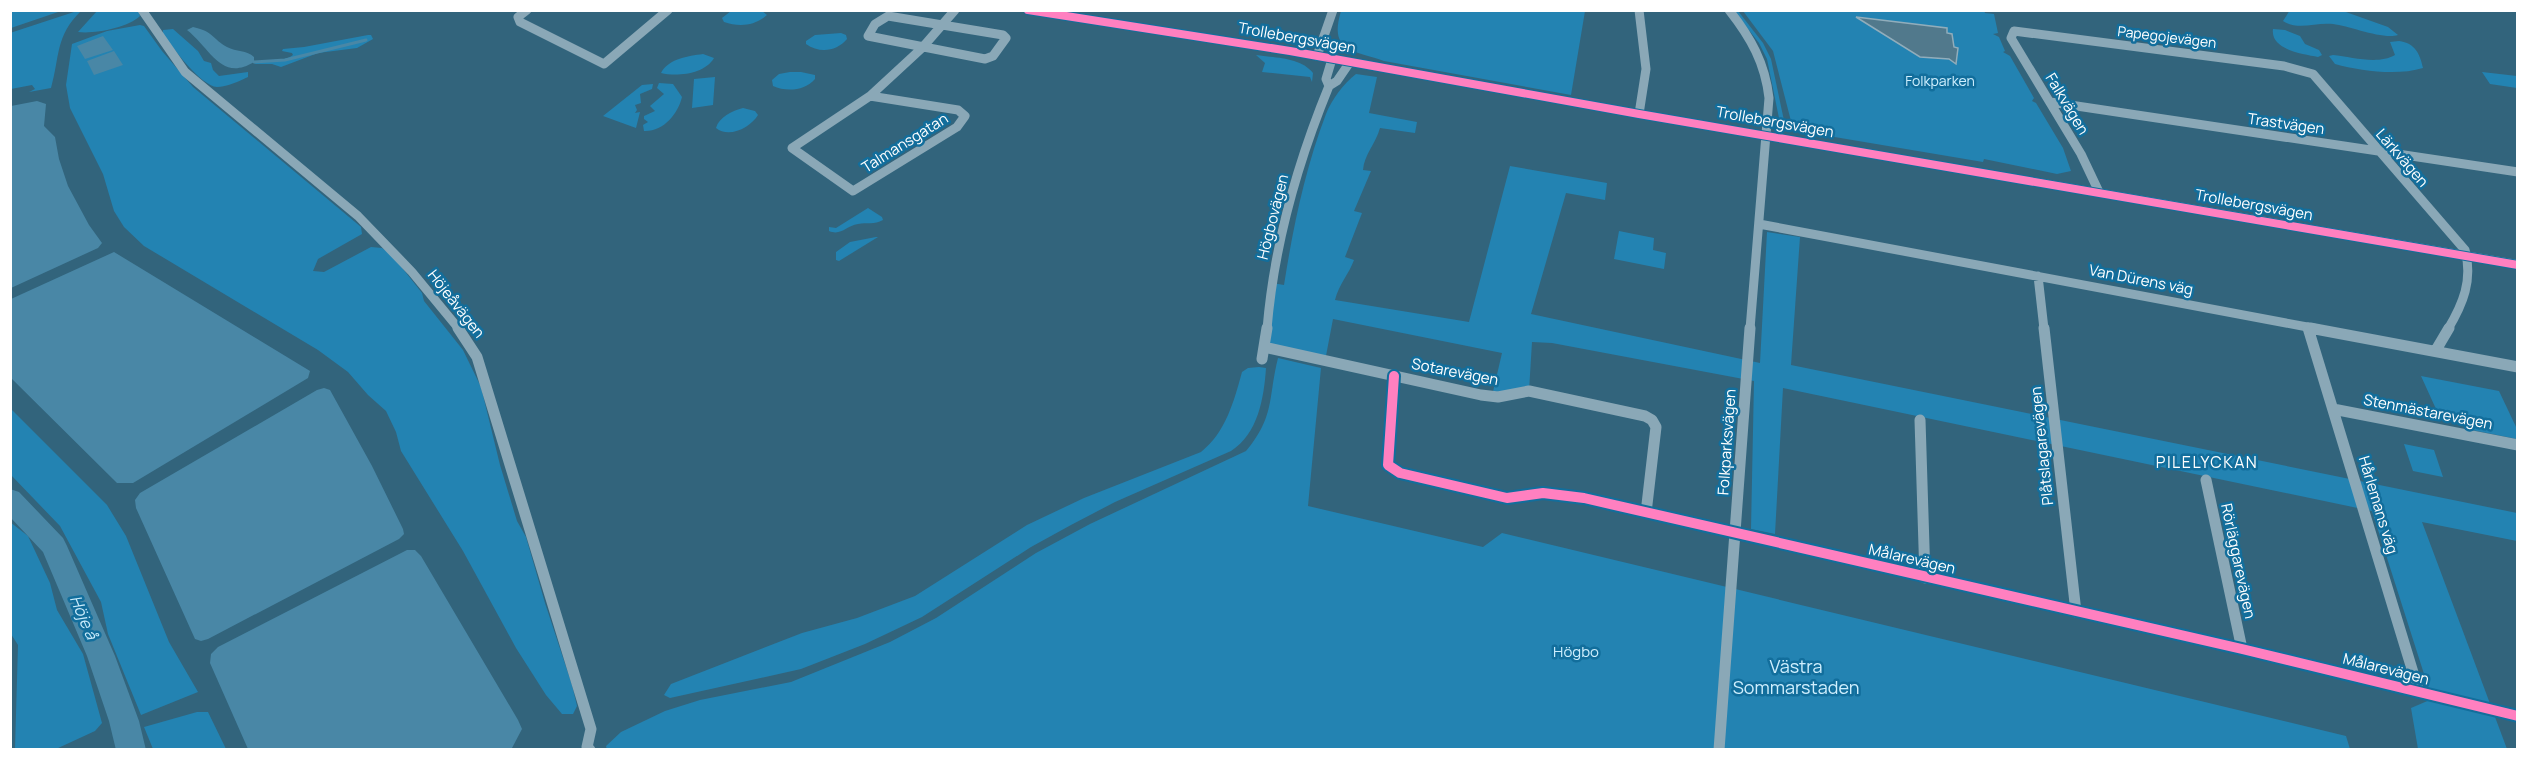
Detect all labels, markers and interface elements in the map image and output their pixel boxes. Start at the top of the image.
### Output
street label: Trollebergsvägen [1237,17,1358,58]
street label: Papegojevägen [2117,21,2218,52]
street label: Falkvägen [2041,69,2094,139]
park label: Folkparken [1905,71,1975,90]
street label: Trollebergsvägen [1715,101,1836,142]
street label: Talmansgatan [858,108,952,177]
street label: Trastvägen [2246,108,2326,139]
street label: Lärkvägen [2371,124,2434,191]
street label: Högbovägen [1252,172,1293,262]
street label: Trollebergsvägen [2194,184,2315,225]
street label: Van Dürens väg [2087,259,2195,300]
street label: Höjeåvägen [423,265,490,342]
street label: Sotarevägen [1410,353,1500,390]
street label: Plåtslagarevägen [2025,386,2058,507]
street label: Folkparksvägen [1712,388,1741,496]
street label: Stenmästarevägen [2362,389,2495,434]
district label: PILELYCKAN [2156,451,2258,473]
street label: Hårlemans väg [2354,453,2403,556]
street label: Rörläggarevägen [2216,501,2261,620]
street label: Målarevägen [1867,538,1958,579]
water label: Höje å [65,592,104,643]
park label: Högbo [1553,641,1599,662]
street label: Målarevägen [2341,648,2432,689]
park label: Västra Sommarstaden [1733,654,1859,699]

